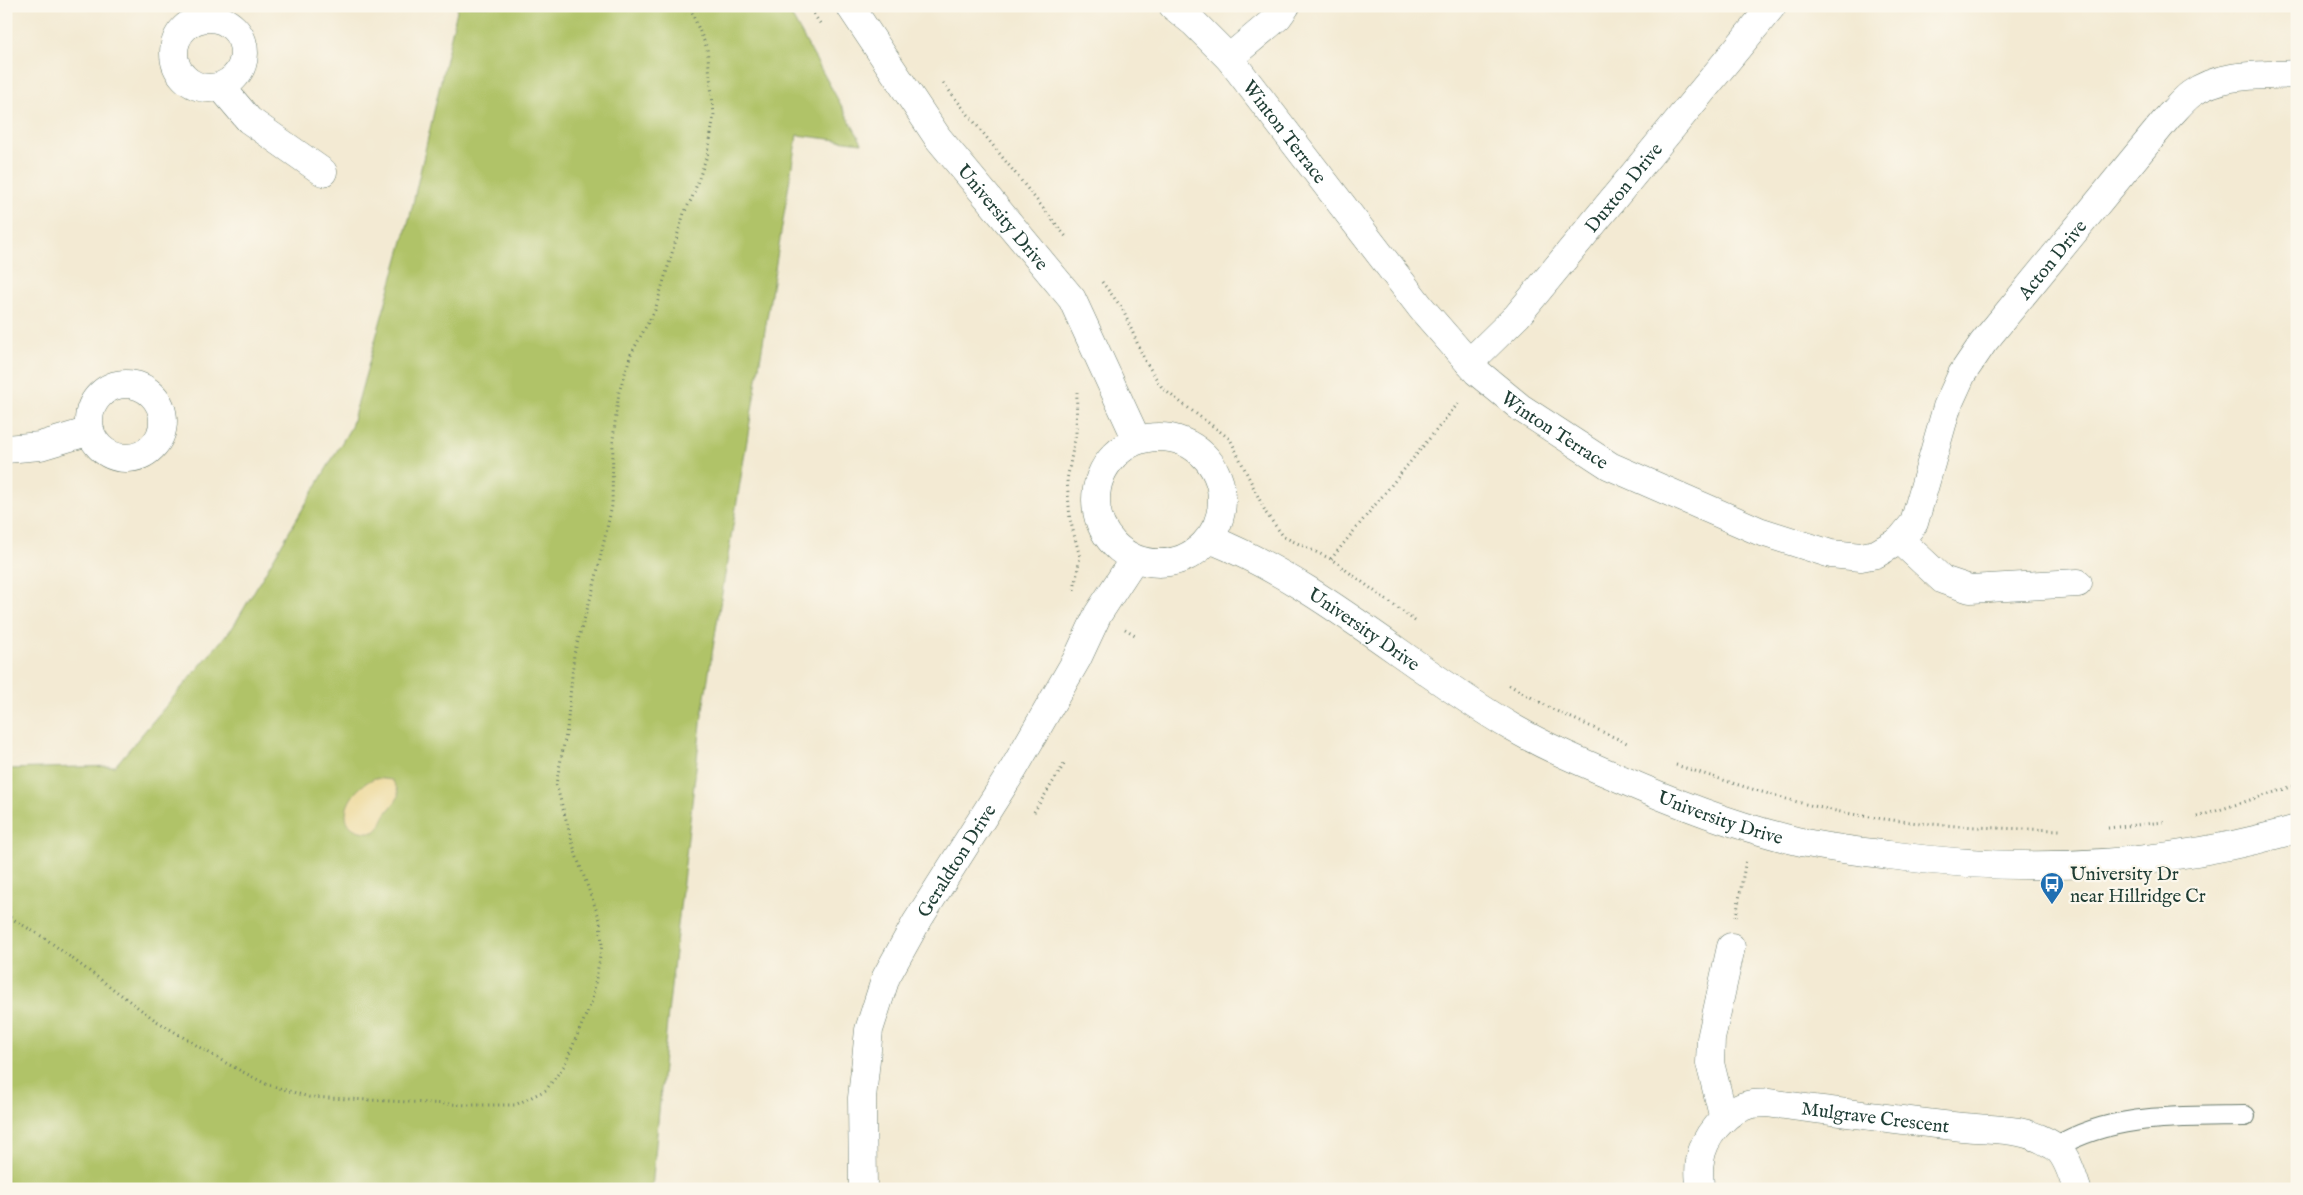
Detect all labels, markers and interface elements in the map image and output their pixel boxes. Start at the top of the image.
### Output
street label: Winton Terrace [1236,76,1331,189]
street label: Duxton Drive [1580,138,1669,238]
street label: University Drive [951,160,1053,276]
street label: Acton Drive [2013,215,2093,306]
street label: Winton Terrace [1495,387,1613,476]
street label: University Drive [1303,583,1424,677]
street label: University Drive [1654,786,1786,851]
street label: Geraldton Drive [913,800,1002,923]
place label: University Dr near Hillridge Cr [2070,863,2206,909]
bus stop icon: University Dr near Hillridge Cr [2039,871,2065,905]
street label: Mulgrave Crescent [1800,1097,1951,1140]

